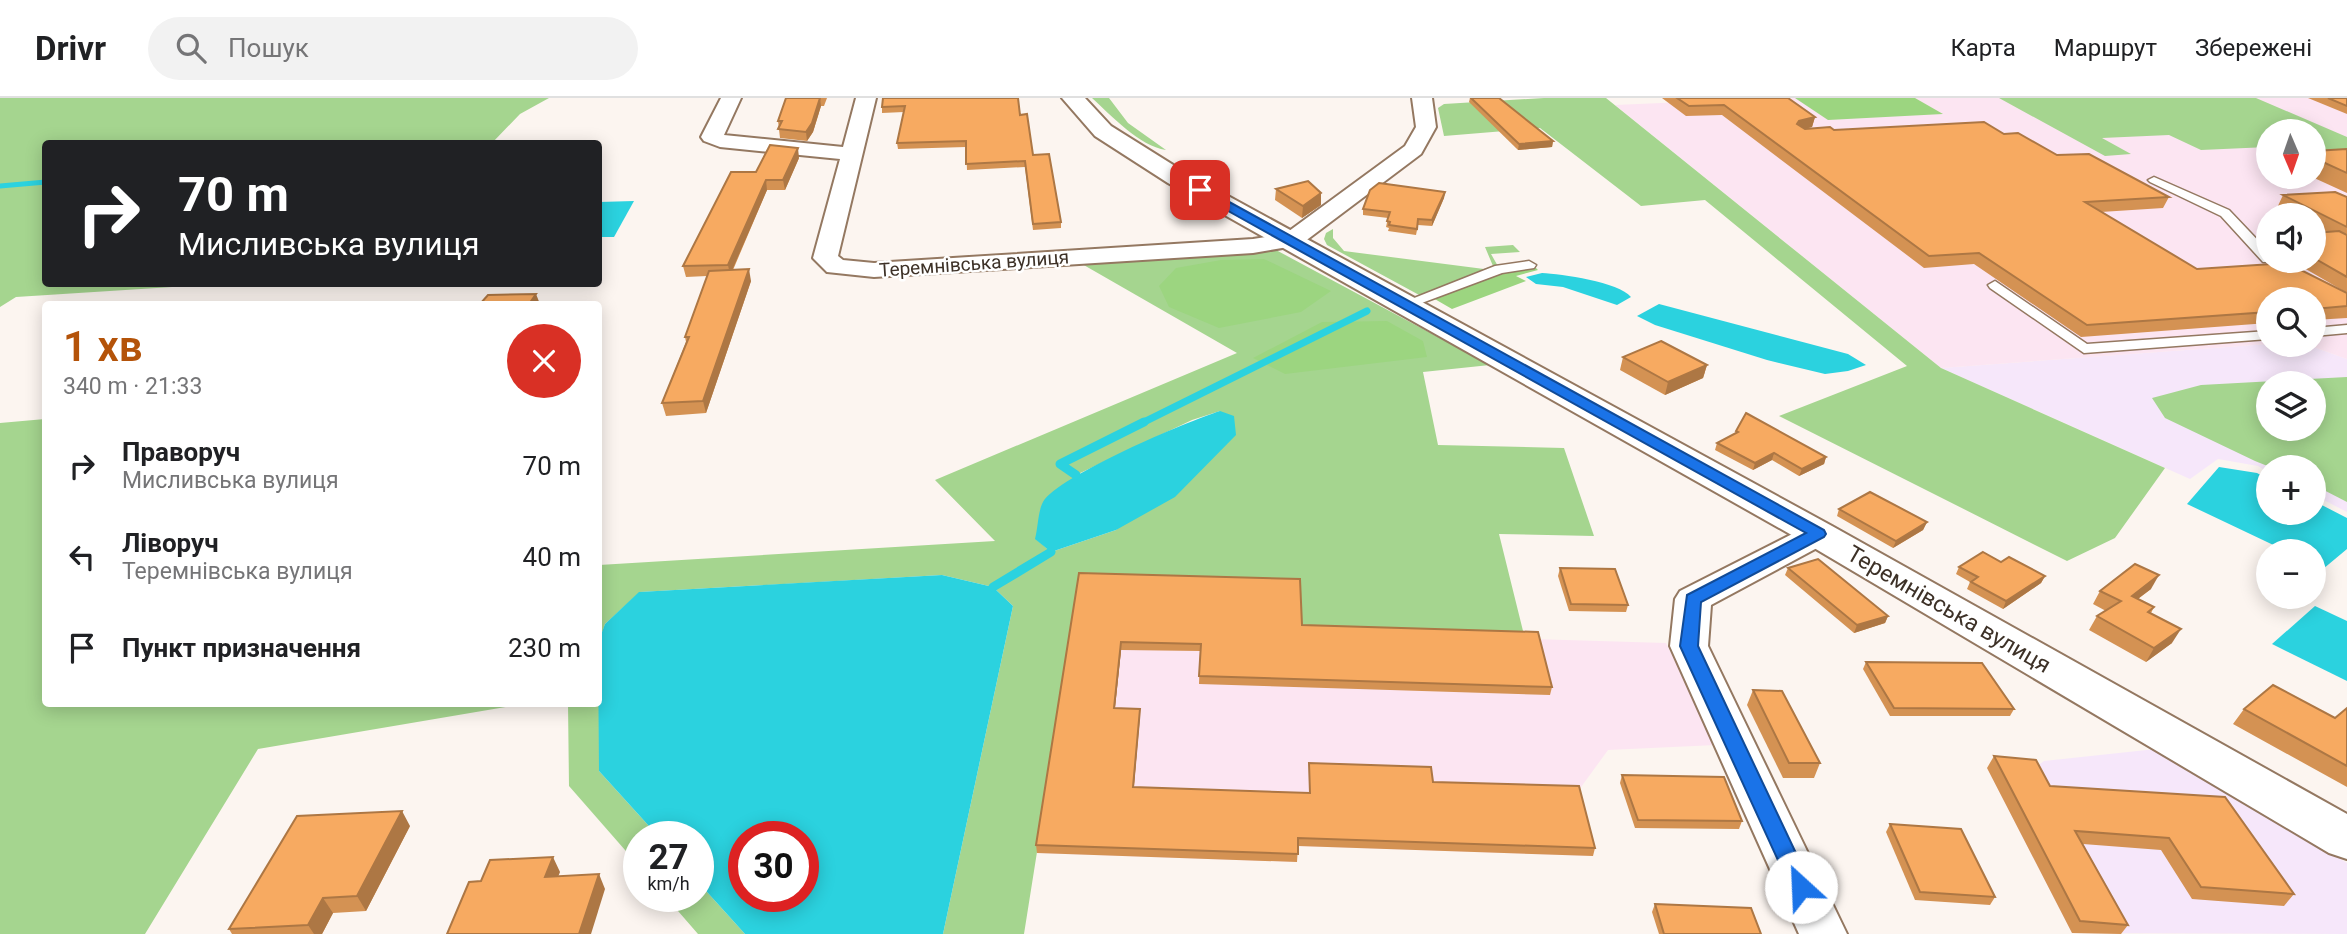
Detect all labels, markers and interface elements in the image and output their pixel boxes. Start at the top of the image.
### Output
search box [148,17,638,80]
text: Drivr [35,29,106,68]
icon: search [172,29,210,67]
text: Пошук [228,33,309,63]
text: Карта [1950,34,2016,62]
text: Маршрут [2054,34,2157,62]
text: Збережені [2195,34,2312,62]
north arrow [2256,119,2326,189]
map controls [2256,119,2326,609]
pin [1170,160,1230,220]
text: 70 m [178,166,289,223]
icon: right [63,168,154,259]
icon: arrive [1181,171,1219,209]
button: sound [2256,203,2326,273]
text: Мисливська вулиця [178,225,480,263]
street label: Теремнівська вулиця [878,245,1070,282]
button: search [2256,287,2326,357]
text: 1 хв [63,322,142,371]
button: close [507,324,581,398]
button: layers [2256,371,2326,441]
text: 340 m · 21:33 [63,373,202,400]
text: Праворуч [122,437,240,467]
icon: right [63,447,101,485]
text: 70 m [523,451,581,481]
button: + [2256,455,2326,525]
text: Мисливська вулиця [122,467,339,494]
text: Ліворуч [122,528,219,558]
icon: left [63,538,101,576]
button: − [2256,539,2326,609]
street label: Теремнівська вулиця [1842,540,2055,679]
text: 40 m [523,542,581,572]
text: Теремнівська вулиця [122,558,353,585]
icon: arrive [63,629,101,667]
text: Пункт призначення [122,633,361,663]
text: 230 m [508,633,581,663]
speed limit sign: 30 [728,821,819,912]
text: 27 [648,837,689,878]
position arrow [1764,850,1838,924]
text: km/h [647,873,690,894]

